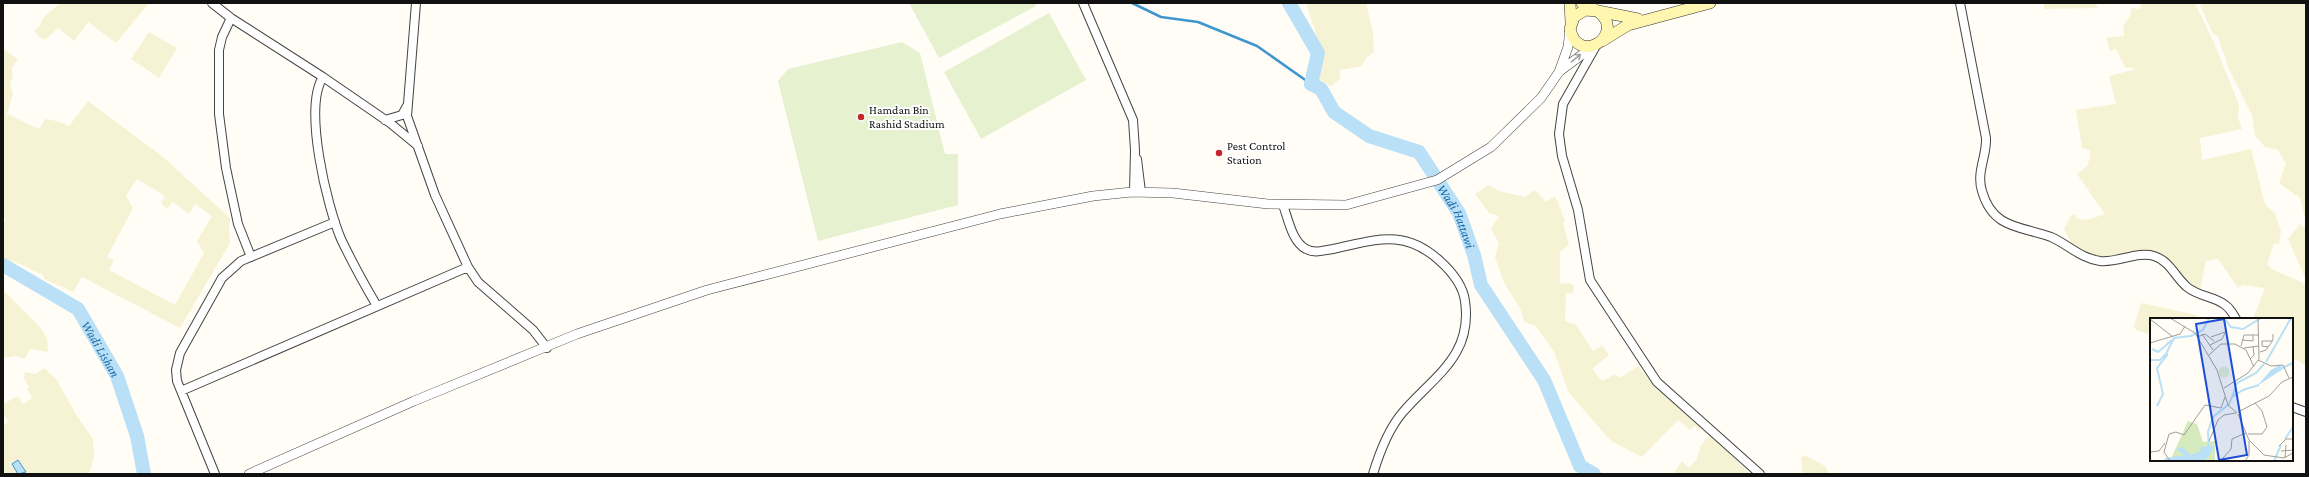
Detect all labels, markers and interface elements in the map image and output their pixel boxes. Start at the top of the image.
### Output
one-way arrow [1571,53,1582,62]
place label: Hamdan Bin Rashid Stadium [869,103,945,131]
marker: Hamdan Bin Rashid Stadium [856,112,866,122]
place label: Pest Control Station [1227,139,1286,167]
marker: Pest Control Station [1214,148,1224,158]
water label: Wadi Hattawi [1434,182,1478,251]
water label: Wadi Lishan [79,318,123,380]
inset map [2150,318,2293,461]

